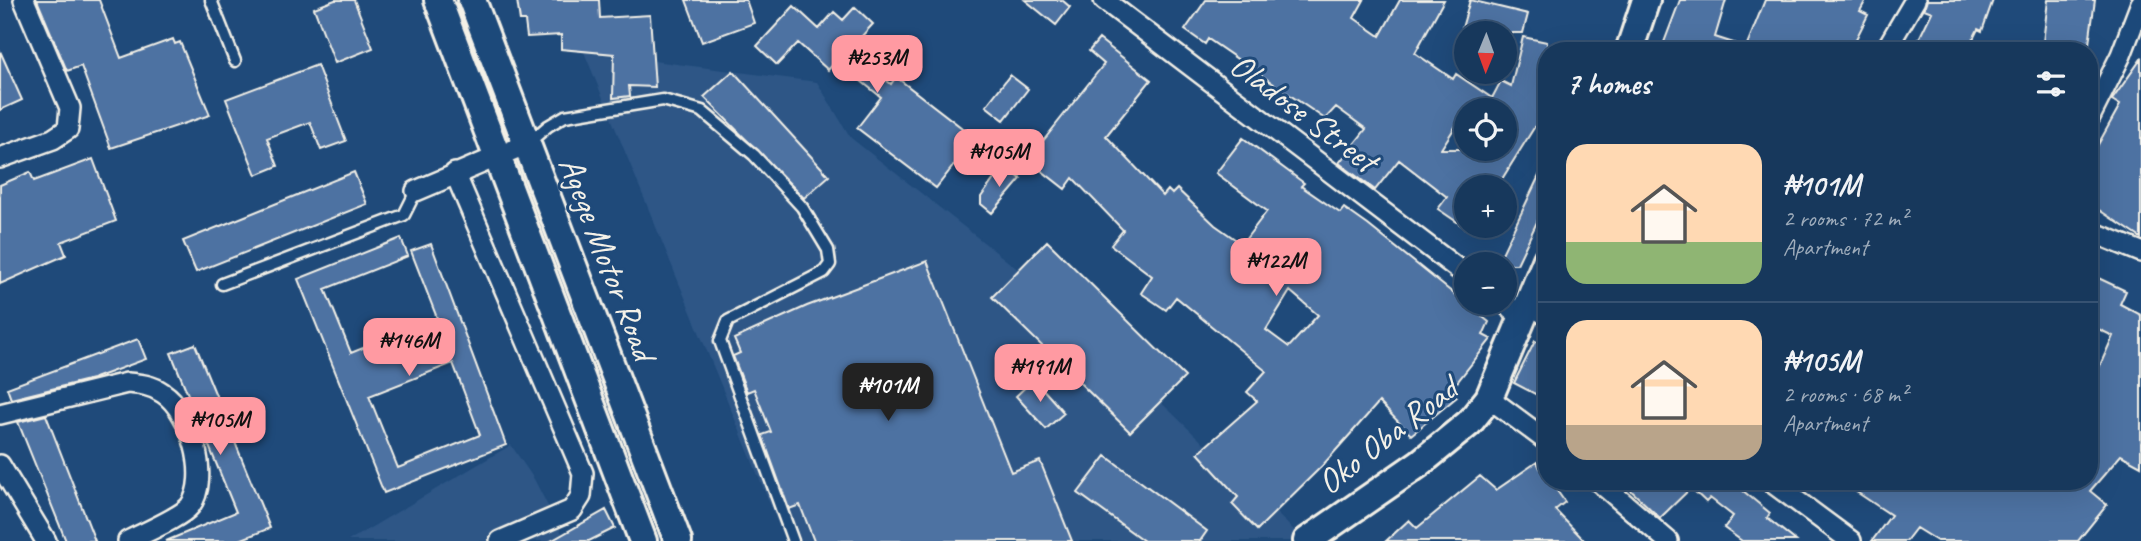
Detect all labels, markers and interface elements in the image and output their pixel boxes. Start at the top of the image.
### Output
north arrow [1454,21,1517,84]
map controls [1454,21,1517,315]
pin: ₦253M [828,36,926,95]
street label: Oladose Street [1221,42,1390,185]
text: ₦253M [848,43,906,72]
text: 7 homes [1566,65,1651,103]
icon: filters [2032,65,2070,103]
button: locate [1454,98,1517,161]
pin: ₦105M [950,130,1048,189]
text: ₦105M [970,137,1028,166]
street label: Agege Motor Road [548,150,669,371]
text: ₦101M [1783,166,1860,204]
icon: home [1622,172,1706,256]
button: + [1454,175,1517,238]
text: 2 rooms · 72 m² [1783,204,1907,233]
text: Apartment [1783,233,1868,262]
pin: ₦122M [1227,238,1325,298]
text: ₦122M [1246,246,1306,275]
button: − [1454,252,1517,315]
pin: ₦146M [360,318,458,378]
text: ₦146M [379,326,439,355]
text: ₦105M [1783,342,1860,380]
pin: ₦191M [991,344,1089,404]
icon: home [1622,348,1706,432]
text: ₦191M [1011,352,1069,381]
street label: Oko Oba Road [1308,363,1471,504]
pin: ₦101M [839,364,937,423]
text: ₦101M [858,371,918,400]
text: 2 rooms · 68 m² [1783,380,1907,409]
pin: ₦105M [171,398,269,457]
text: ₦105M [191,405,249,434]
text: Apartment [1783,409,1868,438]

